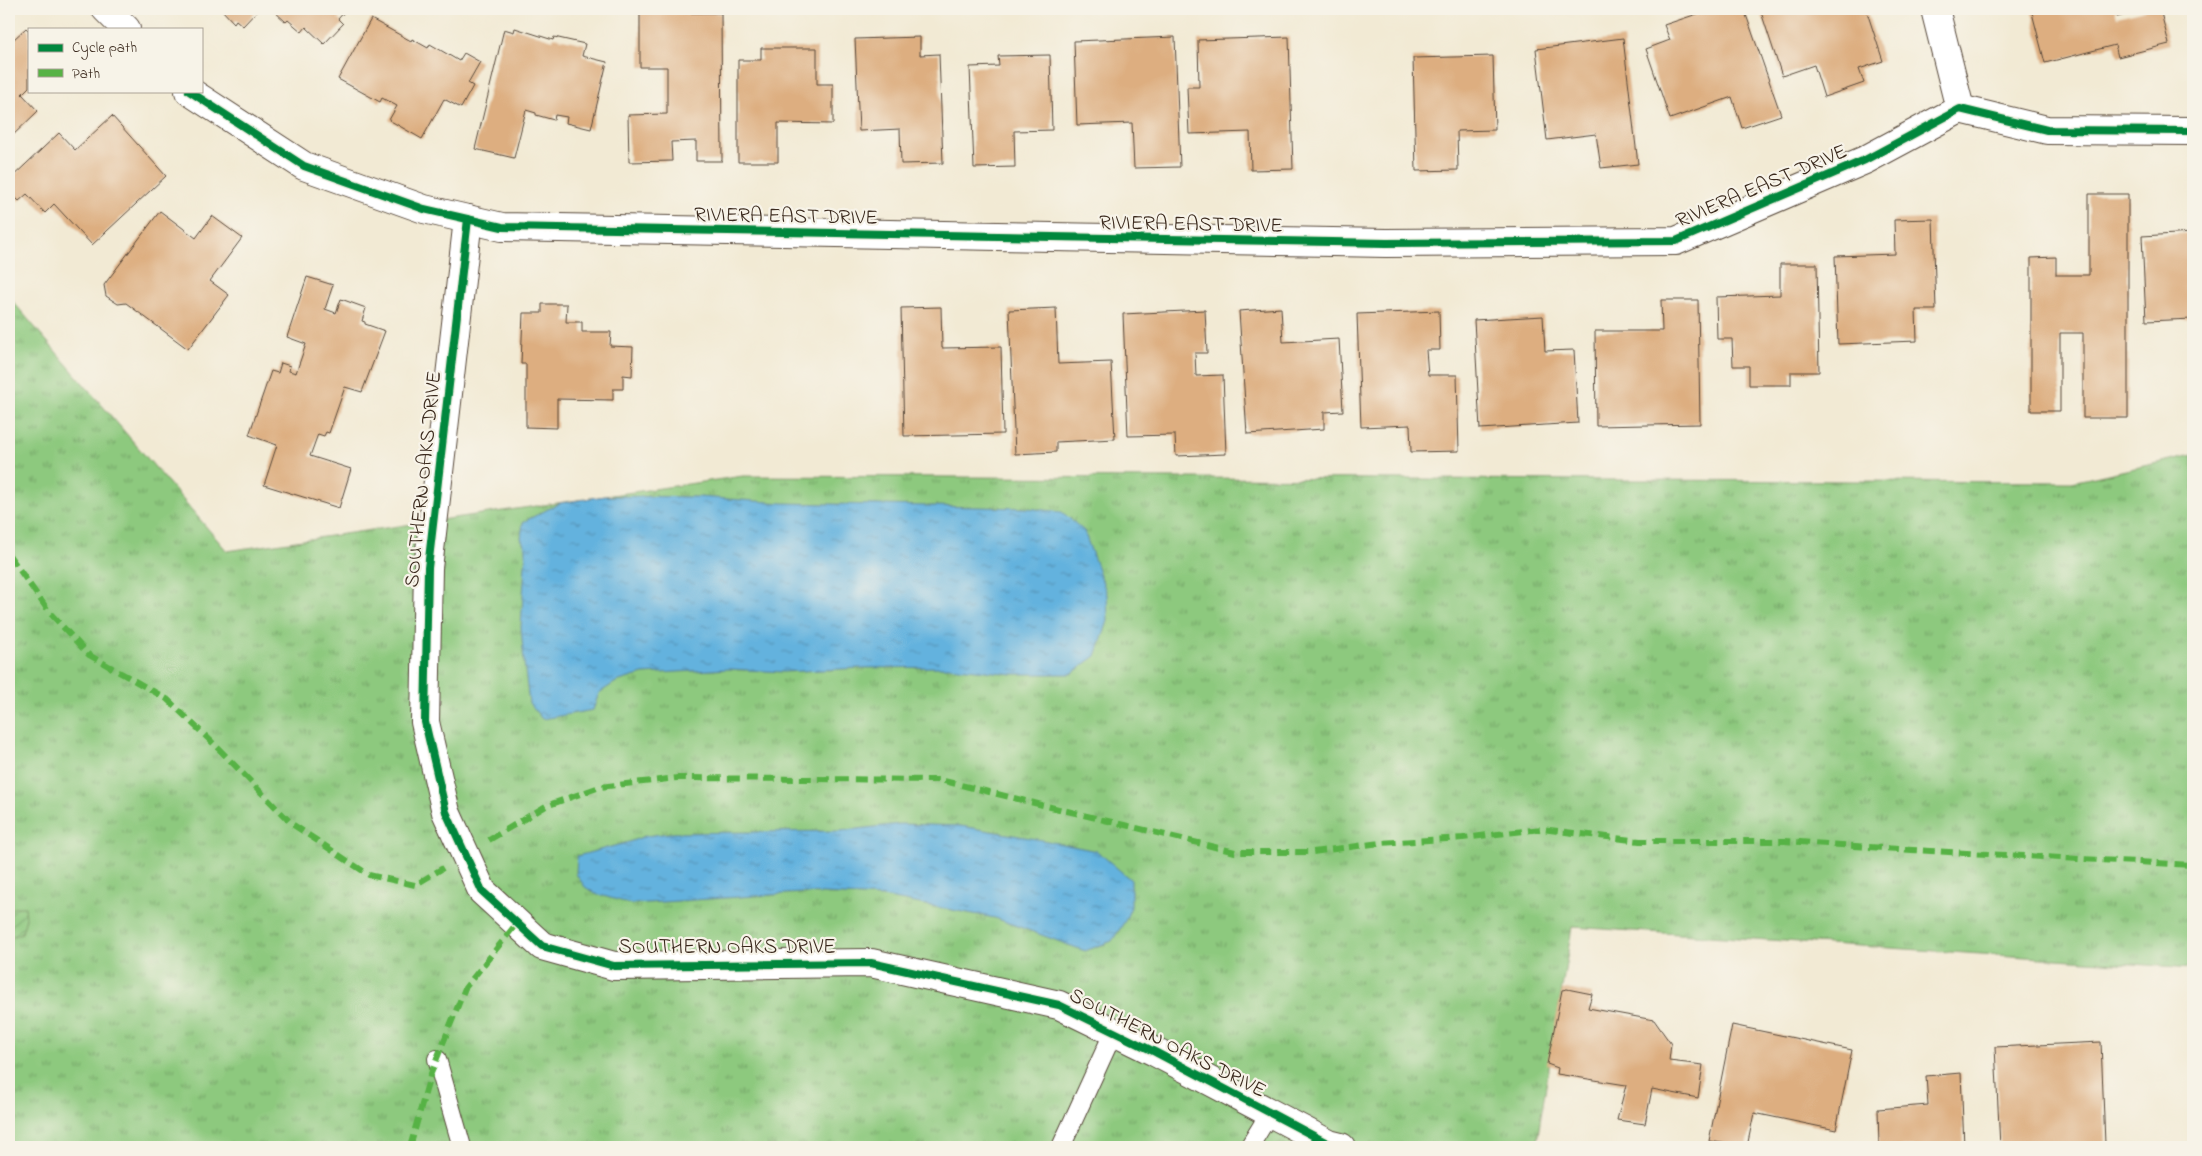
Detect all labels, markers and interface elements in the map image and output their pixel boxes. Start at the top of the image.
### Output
legend [28,28,202,92]
text: Cycle path [72,37,137,60]
text: Path [72,63,100,85]
street label: RIVIERA EAST DRIVE [1671,137,1852,237]
street label: RIVIERA EAST DRIVE [694,200,878,234]
street label: RIVIERA EAST DRIVE [1099,208,1283,242]
street label: SOUTHERN OAKS DRIVE [398,369,450,589]
street label: SOUTHERN OAKS DRIVE [618,933,836,963]
street label: SOUTHERN OAKS DRIVE [1063,981,1271,1107]

